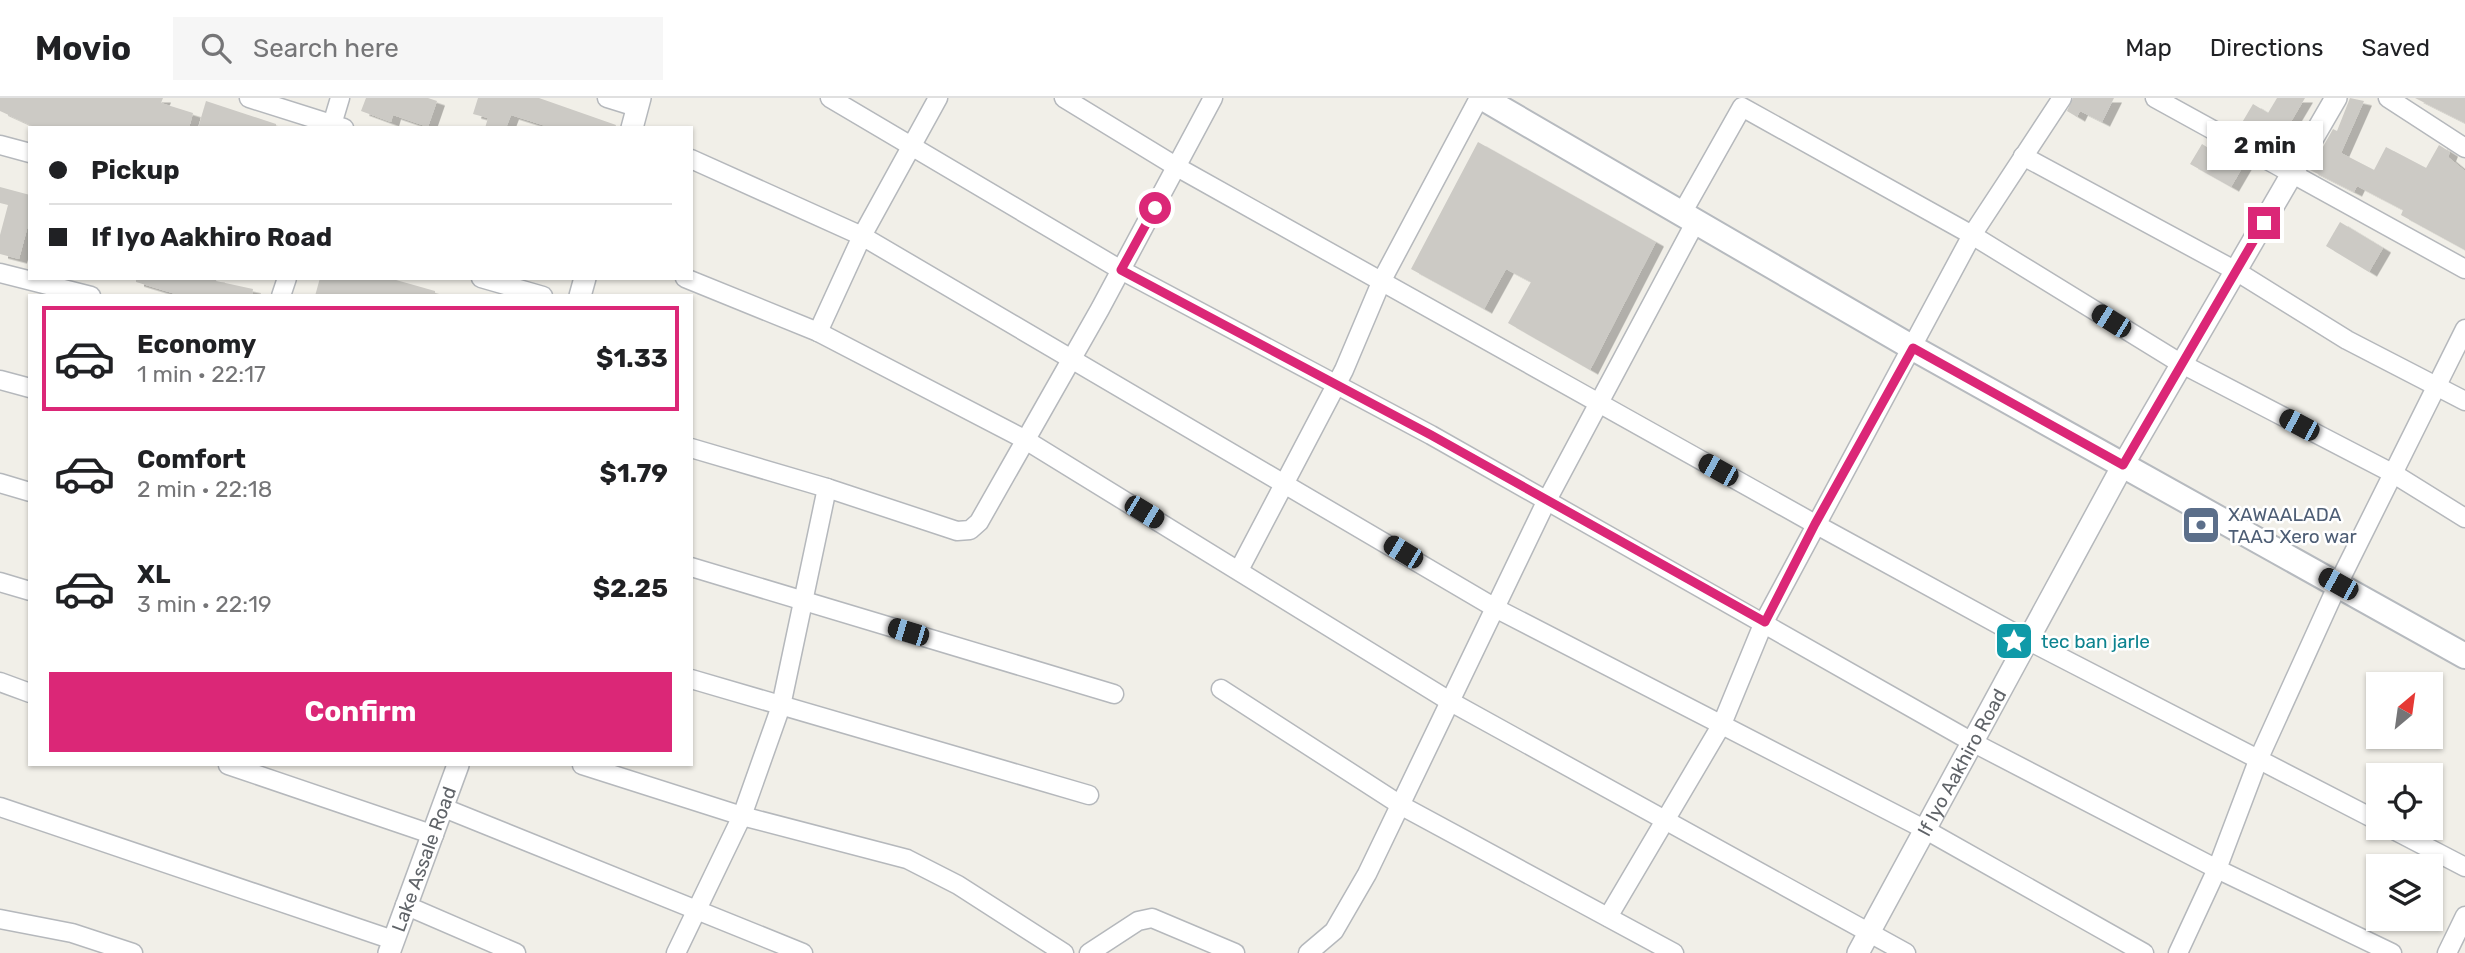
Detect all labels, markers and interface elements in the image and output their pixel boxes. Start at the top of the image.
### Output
search box [173,17,663,80]
text: Movio [35,29,131,68]
icon: search [197,29,235,67]
text: Search here [253,33,399,64]
text: Map [2125,34,2172,62]
text: Directions [2210,34,2323,62]
text: Saved [2361,34,2430,62]
callout: 2 min [2206,122,2322,170]
text: 2 min [2234,131,2296,159]
text: Pickup [91,155,180,186]
route start [1139,192,1171,224]
route end [2248,207,2280,239]
text: If Iyo Aakhiro Road [91,222,332,253]
car [2088,301,2135,341]
icon: car [53,327,116,390]
text: Economy [137,329,256,360]
text: $1.33 [596,343,668,374]
text: 1 min · 22:17 [137,360,266,388]
car [2276,406,2323,444]
icon: car [53,442,116,505]
text: Comfort [137,444,246,475]
car [1695,451,1742,489]
text: $1.79 [600,458,668,489]
text: 2 min · 22:18 [137,475,272,503]
car [1121,492,1168,532]
place label: XAWAALADA TAAJ Xero war [2228,503,2357,548]
bank icon: XAWAALADA TAAJ Xero war [2180,504,2222,546]
car [1380,532,1427,572]
icon: car [53,557,116,620]
text: XL [137,559,170,590]
car [2315,565,2362,603]
text: $2.25 [593,573,668,604]
text: 3 min · 22:19 [137,590,272,618]
car [885,616,932,648]
place icon: tec ban jarle [1993,620,2035,662]
place label: tec ban jarle [2041,630,2150,653]
button: Confirm [49,672,672,752]
north arrow [2366,672,2443,749]
map controls [2366,672,2443,931]
street label: If Iyo Aakhiro Road [1913,685,2011,840]
button: locate [2366,763,2443,840]
street label: Lake Assale Road [387,784,461,935]
button: layers [2366,854,2443,931]

